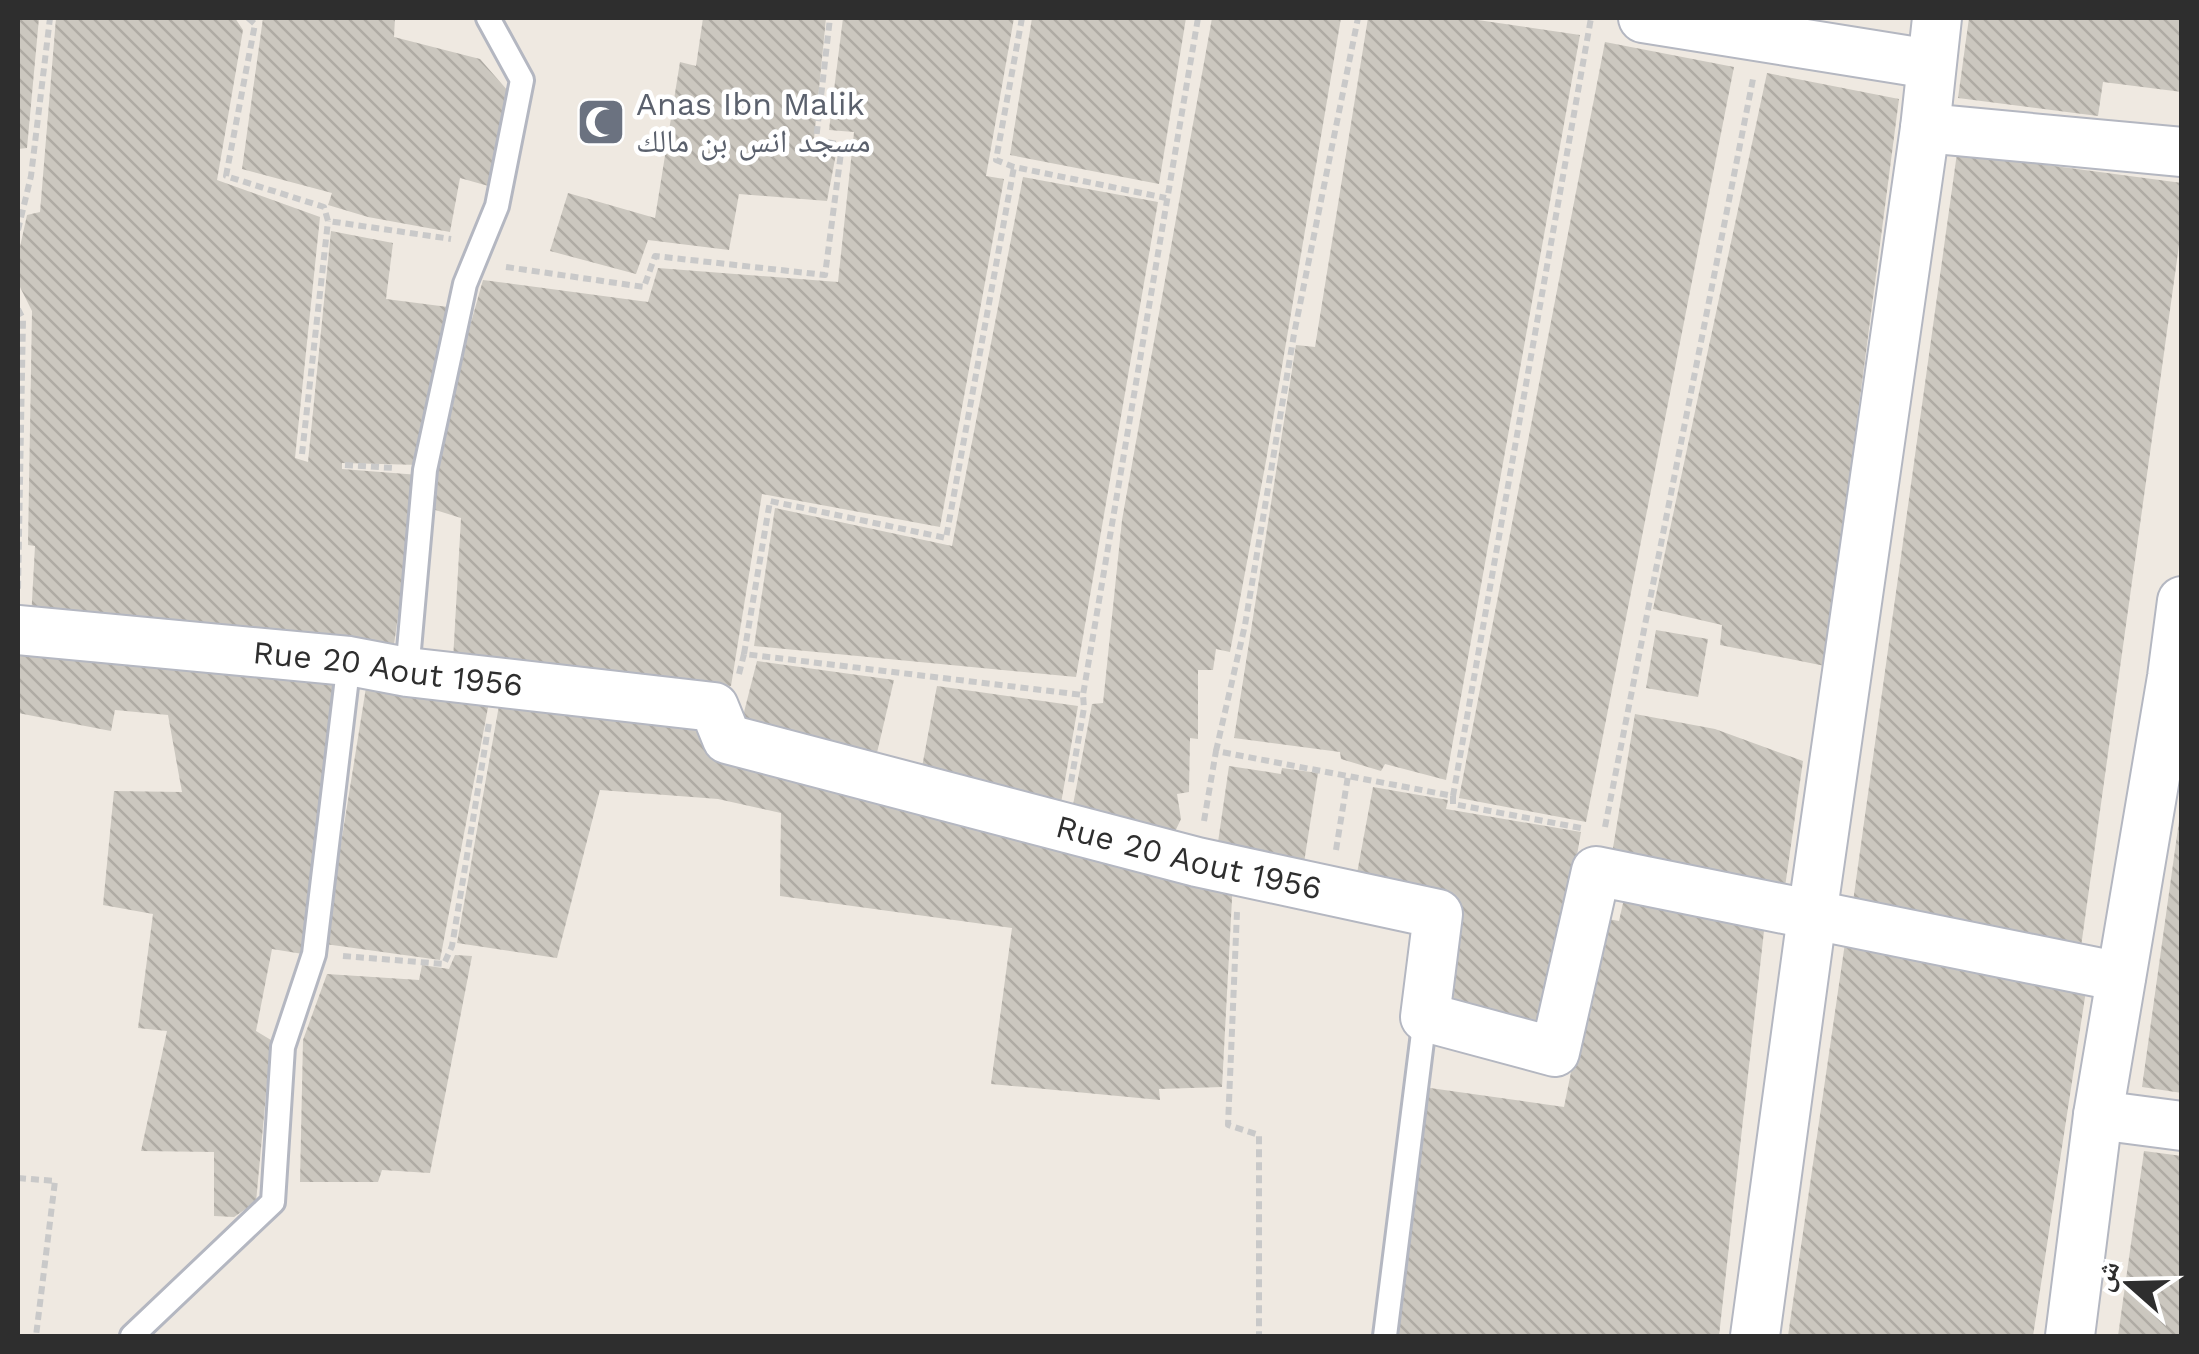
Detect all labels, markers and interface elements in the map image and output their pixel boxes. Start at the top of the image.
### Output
place label: Anas Ibn Malik مسجد انس بن مالك [636,85,871,161]
mosque icon: Anas Ibn Malik مسجد انس بن مالك [575,96,627,148]
street label: Rue 20 Aout 1956 [251,633,525,704]
street label: Rue 20 Aout 1956 [1052,807,1325,907]
north arrow [2079,1234,2179,1334]
text: ش [2085,1256,2127,1295]

